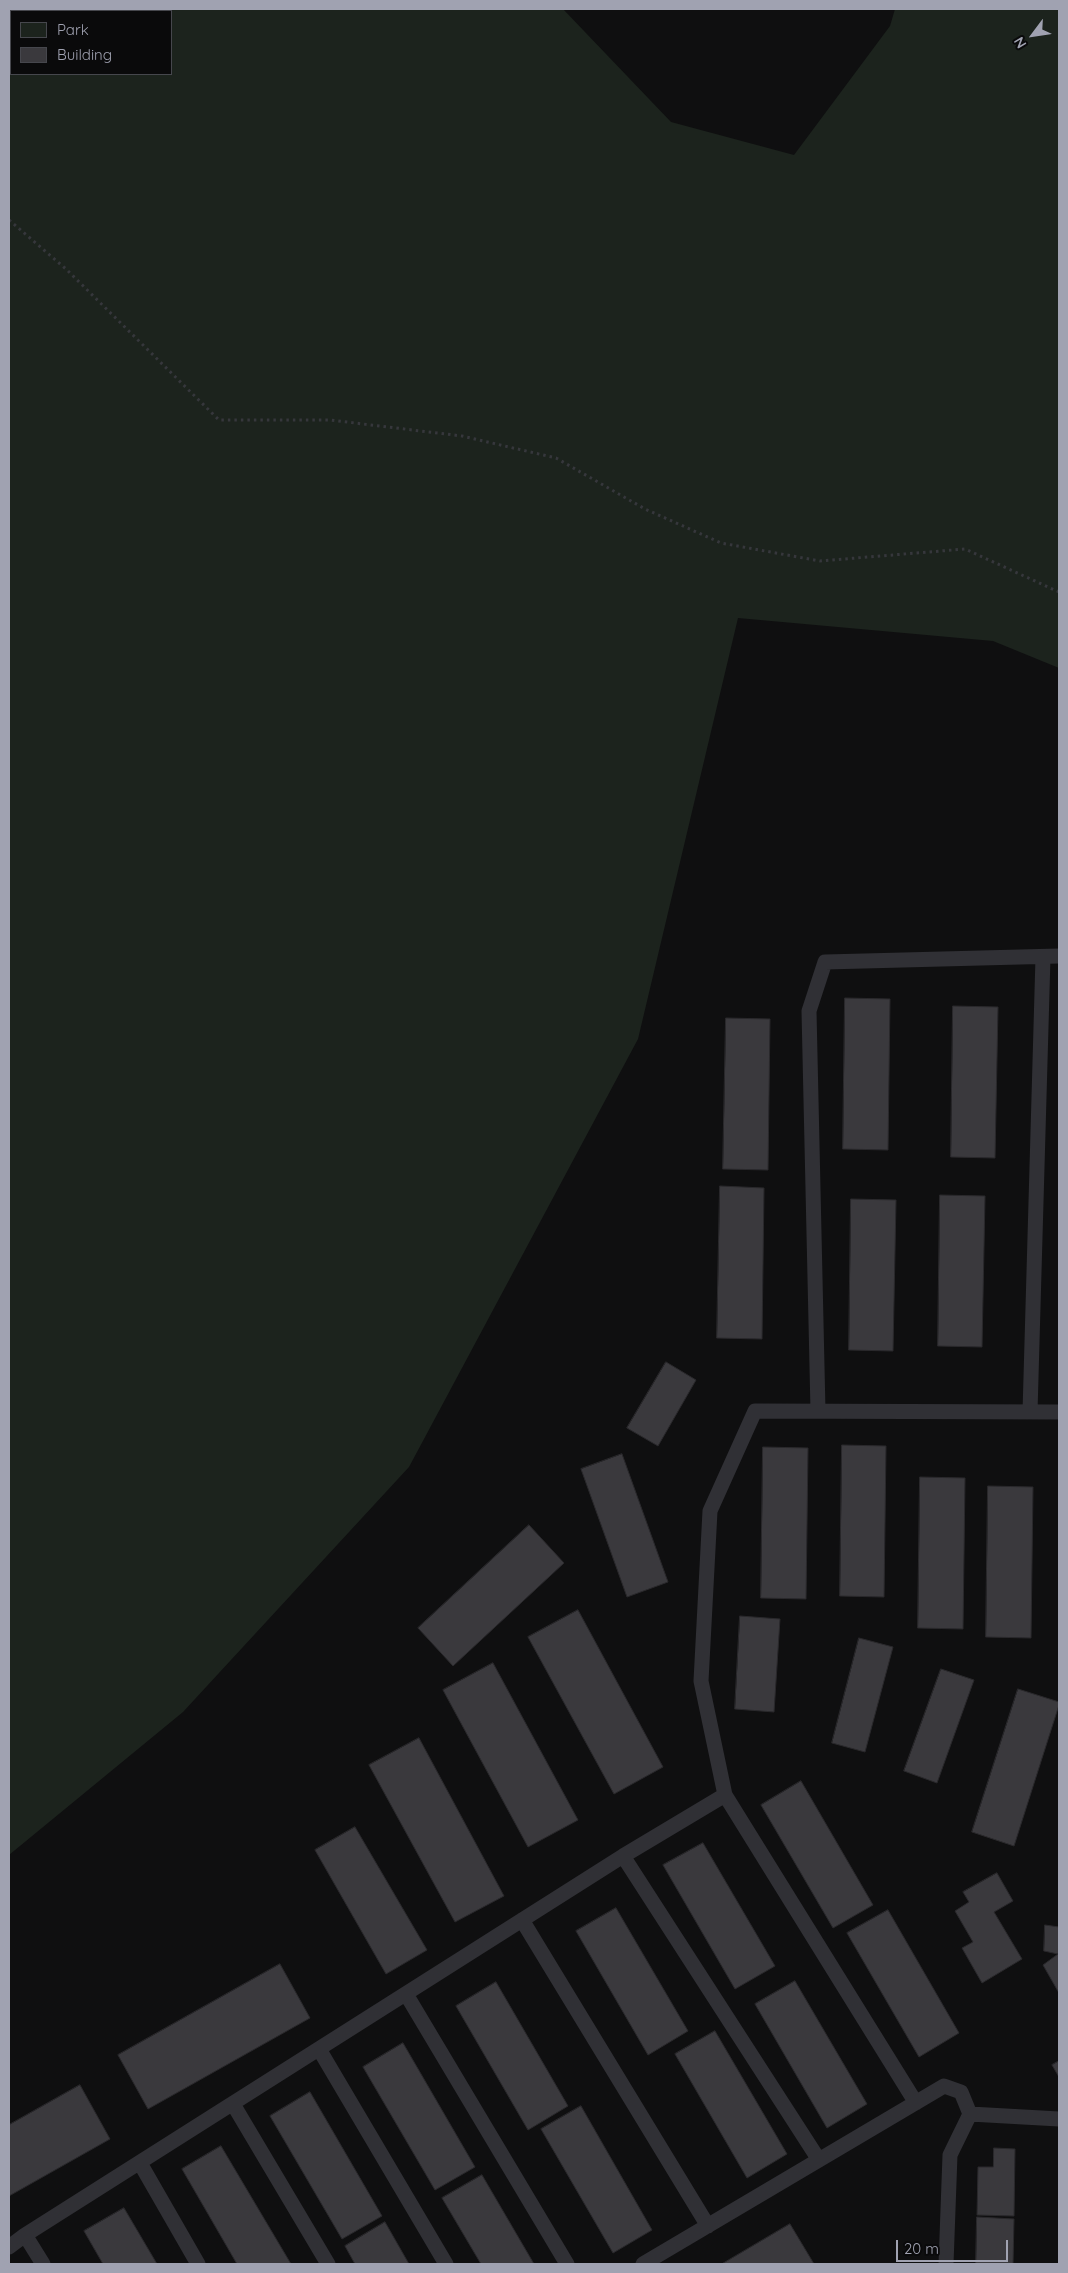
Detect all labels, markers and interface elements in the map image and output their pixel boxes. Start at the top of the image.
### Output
legend [10,10,172,75]
north arrow [1008,10,1058,60]
text: Park [57,20,89,39]
text: N [1010,34,1031,52]
text: Building [57,45,112,64]
scale bar [898,2230,1010,2262]
text: 20 m [904,2239,939,2258]

